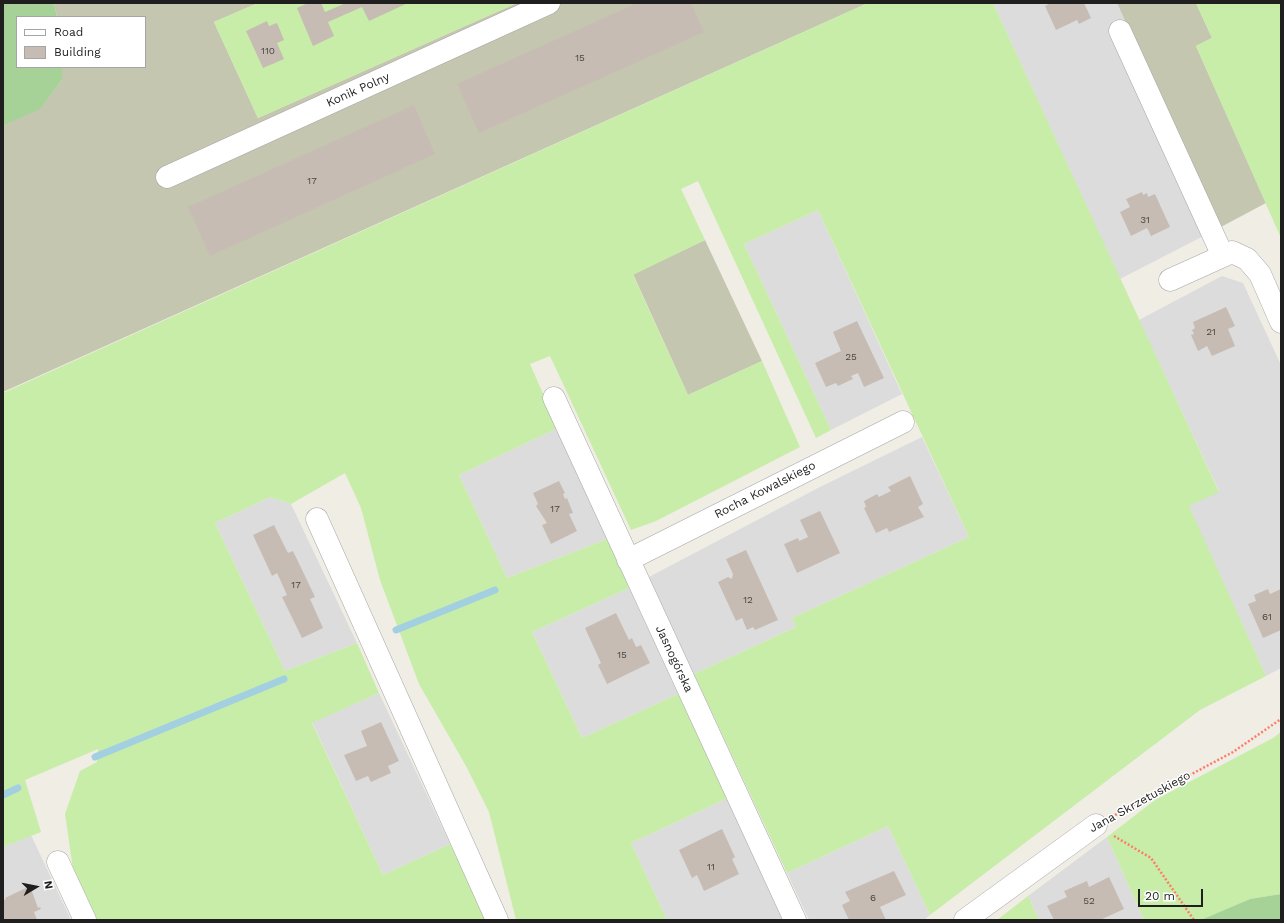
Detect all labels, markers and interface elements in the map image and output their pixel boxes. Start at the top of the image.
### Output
legend [16,16,146,68]
text: Road [54,25,83,39]
text: Building [54,45,101,59]
house number: 110 [261,45,275,57]
house number: 15 [575,52,585,64]
street label: Konik Polny [324,70,392,110]
house number: 17 [307,175,317,187]
house number: 31 [1140,214,1150,226]
house number: 21 [1206,326,1216,338]
house number: 25 [845,351,857,363]
street label: Rocha Kowalskiego [712,458,818,522]
house number: 17 [550,503,560,515]
house number: 17 [291,579,301,591]
house number: 12 [743,594,753,606]
house number: 61 [1262,611,1272,623]
street label: Jasnogórska [652,623,696,695]
house number: 15 [617,649,627,661]
street label: Jana Skrzetuskiego [1087,768,1193,836]
house number: 11 [707,861,715,873]
north arrow [16,867,56,907]
text: N [41,880,55,890]
scale bar [1140,881,1205,907]
text: 20 m [1145,889,1175,903]
house number: 6 [870,892,876,904]
house number: 52 [1083,895,1095,907]

